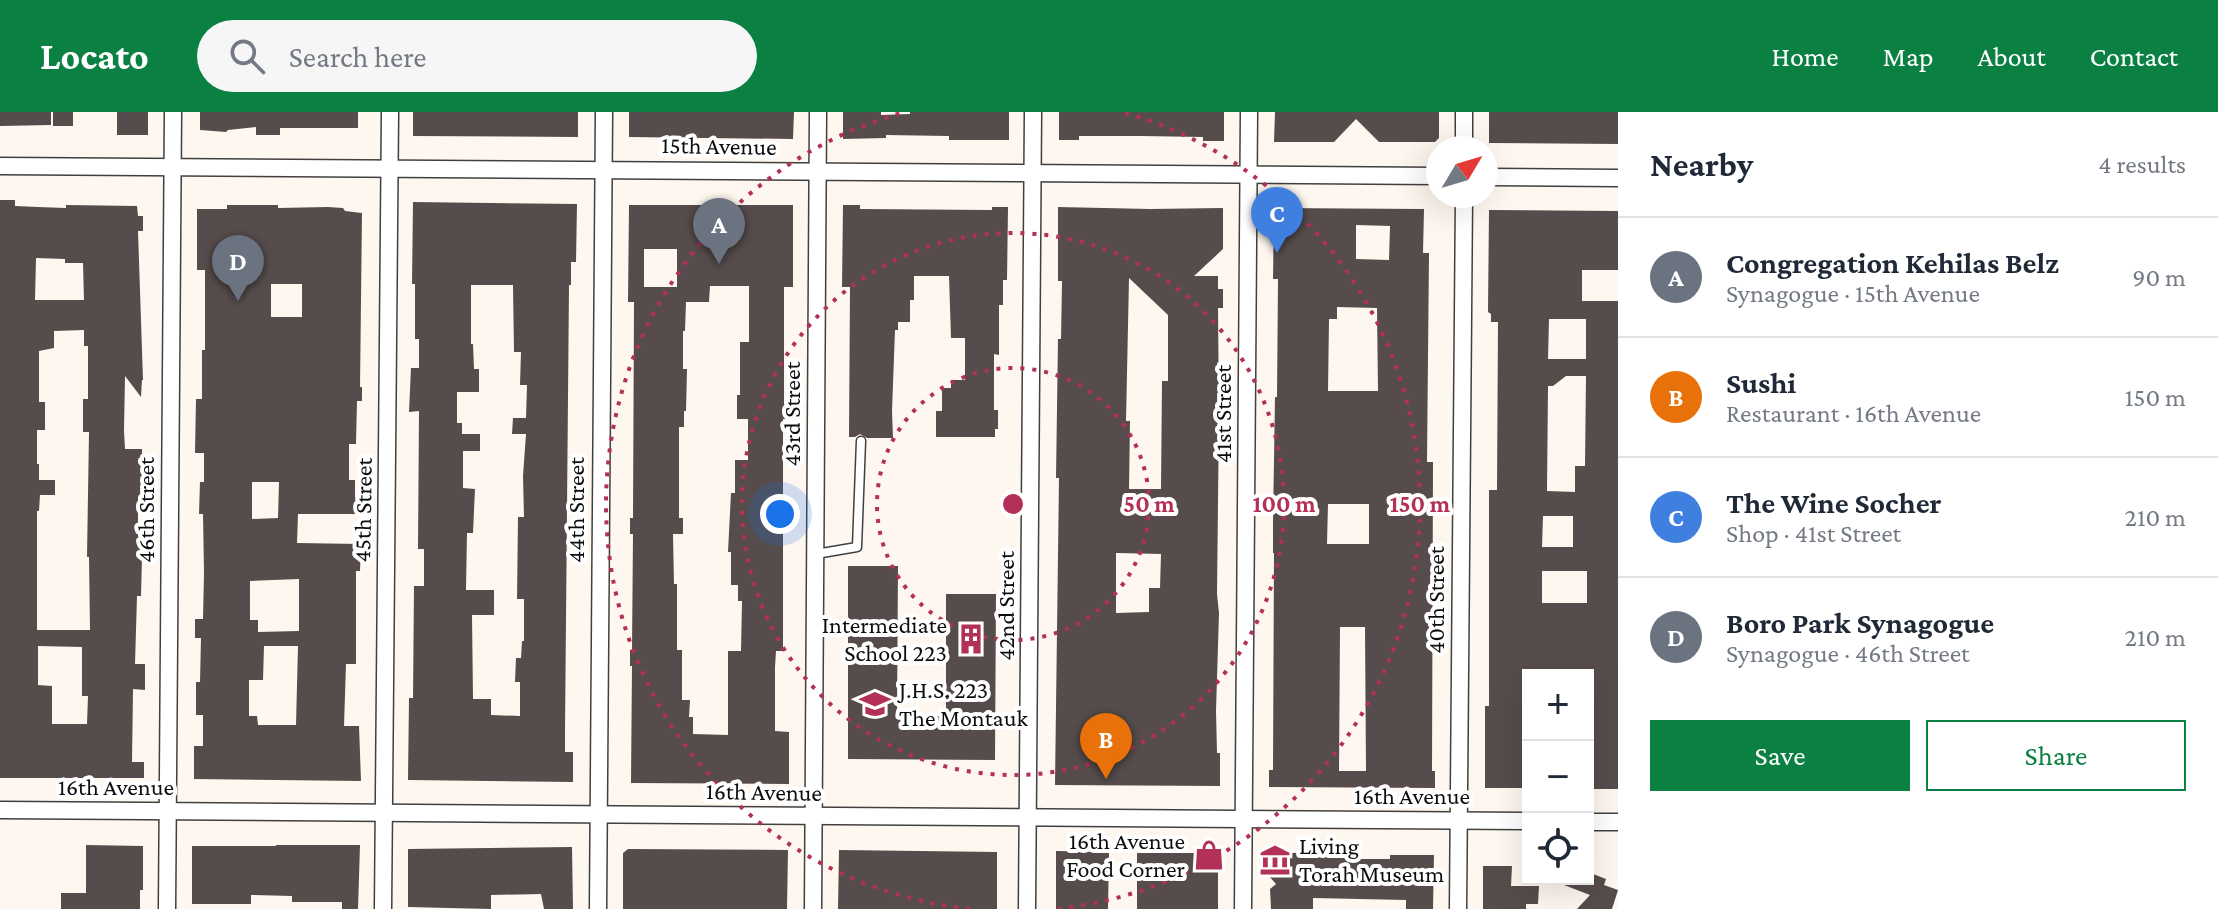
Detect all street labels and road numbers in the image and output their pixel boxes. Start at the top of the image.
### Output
street label: 15th Avenue [661,131,777,160]
street label: 43rd Street [778,361,805,466]
street label: 41st Street [1209,364,1236,463]
street label: 46th Street [132,456,159,563]
street label: 45th Street [348,456,377,563]
street label: 44th Street [562,456,589,563]
street label: 40th Street [1422,545,1449,654]
street label: 42nd Street [992,550,1019,661]
street label: 16th Avenue [58,773,174,800]
street label: 16th Avenue [706,777,822,806]
street label: 16th Avenue [1354,782,1470,809]

